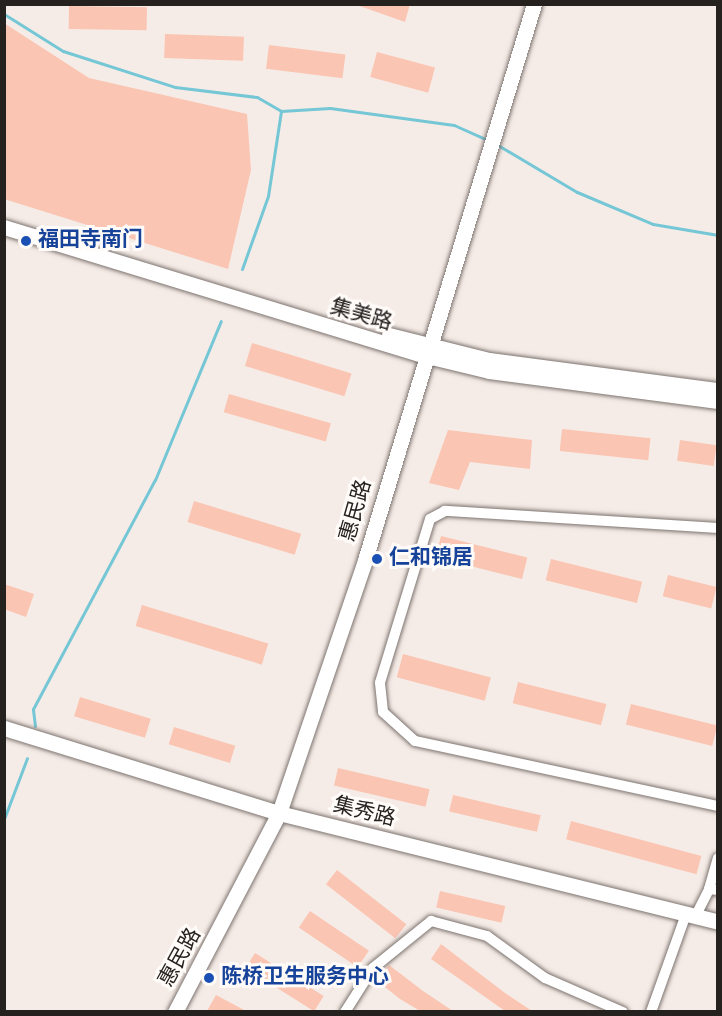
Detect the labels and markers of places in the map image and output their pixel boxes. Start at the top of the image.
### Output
place label: 福田寺南门 [38,228,143,254]
marker: 福田寺南门 [19,234,33,248]
place label: 仁和锦居 [389,546,473,572]
marker: 仁和锦居 [370,552,384,566]
place label: 陈桥卫生服务中心 [221,965,389,991]
marker: 陈桥卫生服务中心 [202,971,216,985]

